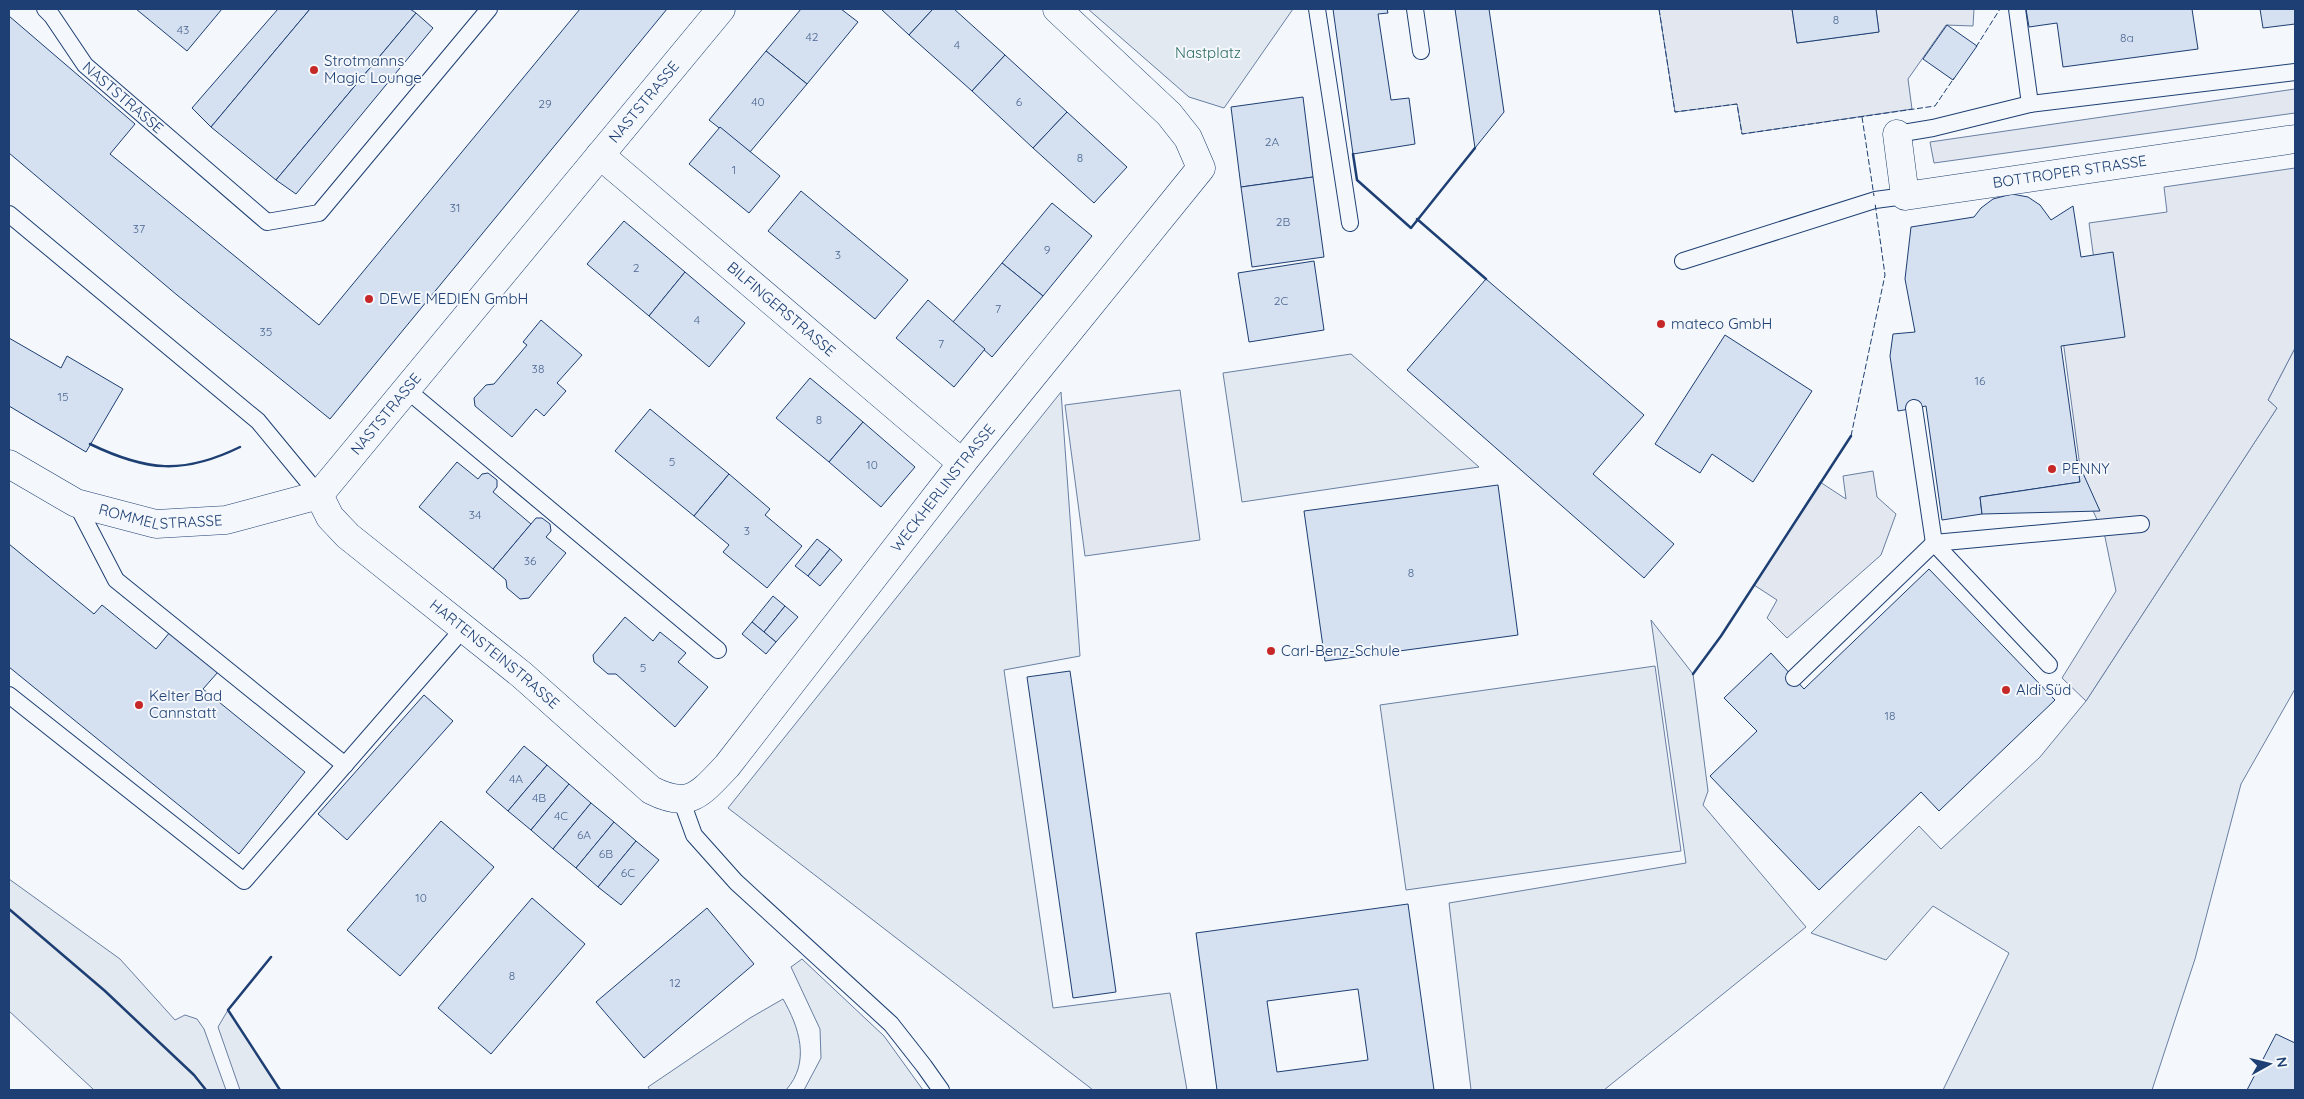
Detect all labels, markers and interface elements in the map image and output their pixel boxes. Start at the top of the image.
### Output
house number: 8 [1833,12,1839,27]
house number: 43 [177,22,189,37]
house number: 42 [806,29,819,44]
house number: 8a [2120,30,2134,45]
house number: 4 [954,37,960,52]
park label: Nastplatz [1175,43,1241,62]
place label: Strotmanns Magic Lounge [324,51,422,87]
street label: NASTSTRASSE [79,57,168,137]
street label: NASTSTRASSE [604,57,683,147]
marker: Strotmanns Magic Lounge [308,64,320,76]
house number: 40 [751,94,765,109]
house number: 6 [1016,94,1023,109]
house number: 29 [538,96,552,111]
house number: 2A [1265,134,1279,149]
house number: 8 [1077,150,1083,165]
street label: BOTTROPER STRASSE [1991,151,2148,192]
house number: 1 [732,162,736,177]
house number: 31 [450,200,460,215]
house number: 2B [1276,214,1290,229]
house number: 37 [133,221,145,236]
house number: 9 [1044,242,1051,257]
house number: 3 [835,247,841,262]
street label: BILFINGERSTRASSE [723,257,840,360]
house number: 2 [633,260,640,275]
place label: DEWE MEDIEN GmbH [379,289,528,308]
marker: DEWE MEDIEN GmbH [363,293,375,305]
house number: 2C [1274,293,1288,308]
house number: 7 [995,301,1001,316]
house number: 4 [694,312,700,327]
place label: mateco GmbH [1671,314,1772,333]
marker: mateco GmbH [1655,318,1667,330]
house number: 35 [260,324,272,339]
house number: 7 [938,336,944,351]
house number: 38 [532,361,544,376]
street label: NASTSTRASSE [346,369,425,459]
house number: 16 [1975,373,1986,388]
house number: 15 [58,389,68,404]
house number: 8 [816,412,822,427]
street label: WECKHERLINSTRASSE [887,420,999,556]
house number: 5 [669,454,675,469]
house number: 10 [866,457,878,472]
place label: PENNY [2062,459,2110,478]
marker: PENNY [2046,463,2058,475]
street label: ROMMELSTRASSE [97,499,223,534]
house number: 34 [469,507,481,522]
house number: 3 [744,523,750,538]
house number: 36 [524,553,537,568]
house number: 8 [1408,565,1414,580]
street label: HARTENSTEINSTRASSE [426,595,563,713]
place label: Carl-Benz-Schule [1281,641,1400,660]
marker: Carl-Benz-Schule [1265,645,1277,657]
house number: 5 [640,660,646,675]
place label: Aldi Süd [2016,680,2071,699]
marker: Aldi Süd [2000,684,2012,696]
place label: Kelter Bad Cannstatt [149,686,222,722]
marker: Kelter Bad Cannstatt [133,699,145,711]
house number: 18 [1885,708,1895,723]
house number: 4A [509,771,523,786]
house number: 4B [532,790,546,805]
house number: 4C [554,808,568,823]
house number: 6A [577,827,591,842]
house number: 6B [599,846,613,861]
house number: 6C [621,865,635,880]
house number: 10 [415,890,427,905]
house number: 8 [509,968,515,983]
house number: 12 [669,975,681,990]
north arrow [2244,1039,2294,1089]
text: N [2272,1056,2292,1069]

